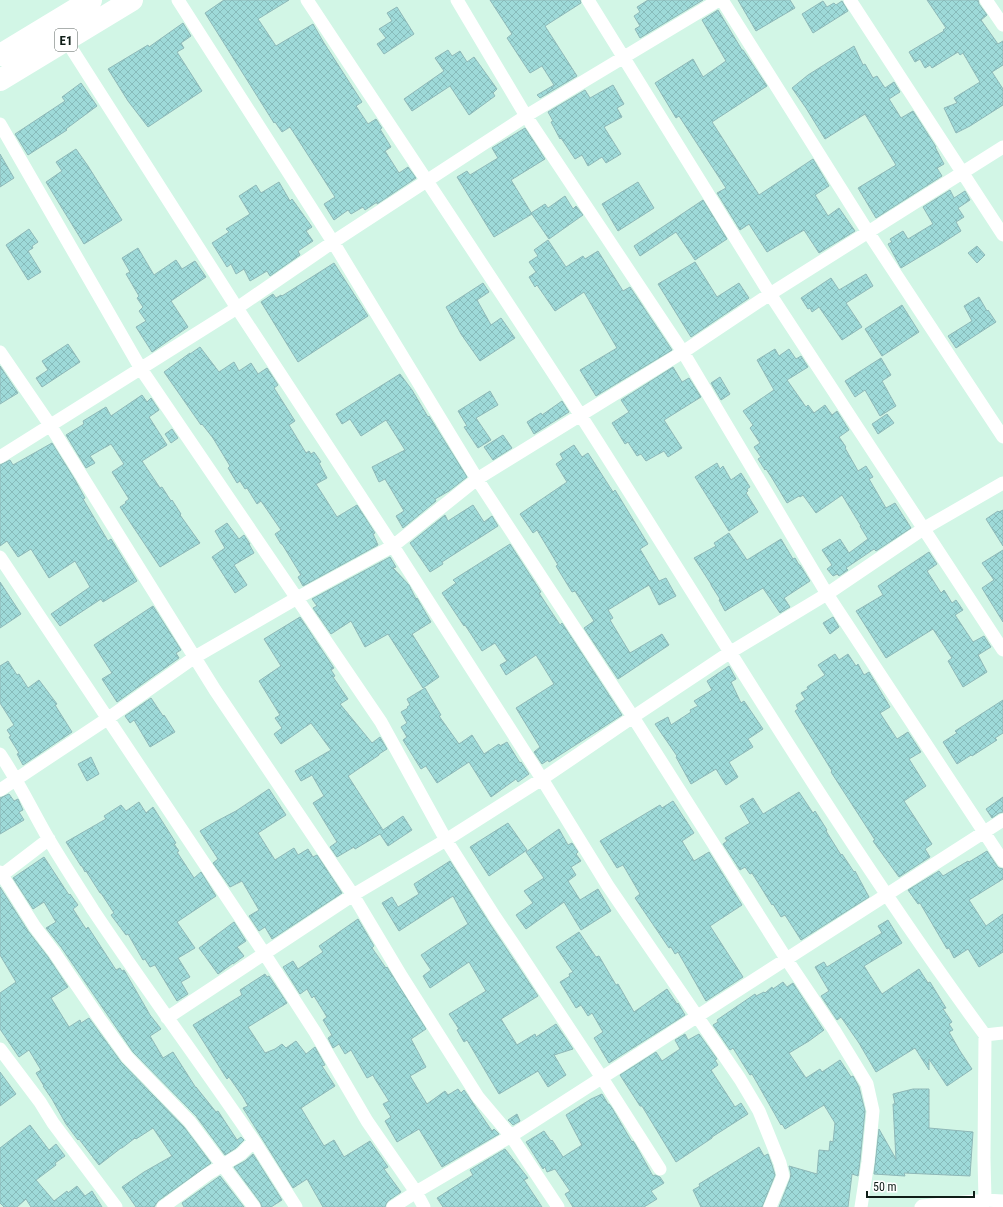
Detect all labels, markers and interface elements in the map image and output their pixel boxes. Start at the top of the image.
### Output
road number: E1 [55,29,77,51]
scale bar [867,1173,974,1199]
text: 50 m [873,1180,897,1194]

